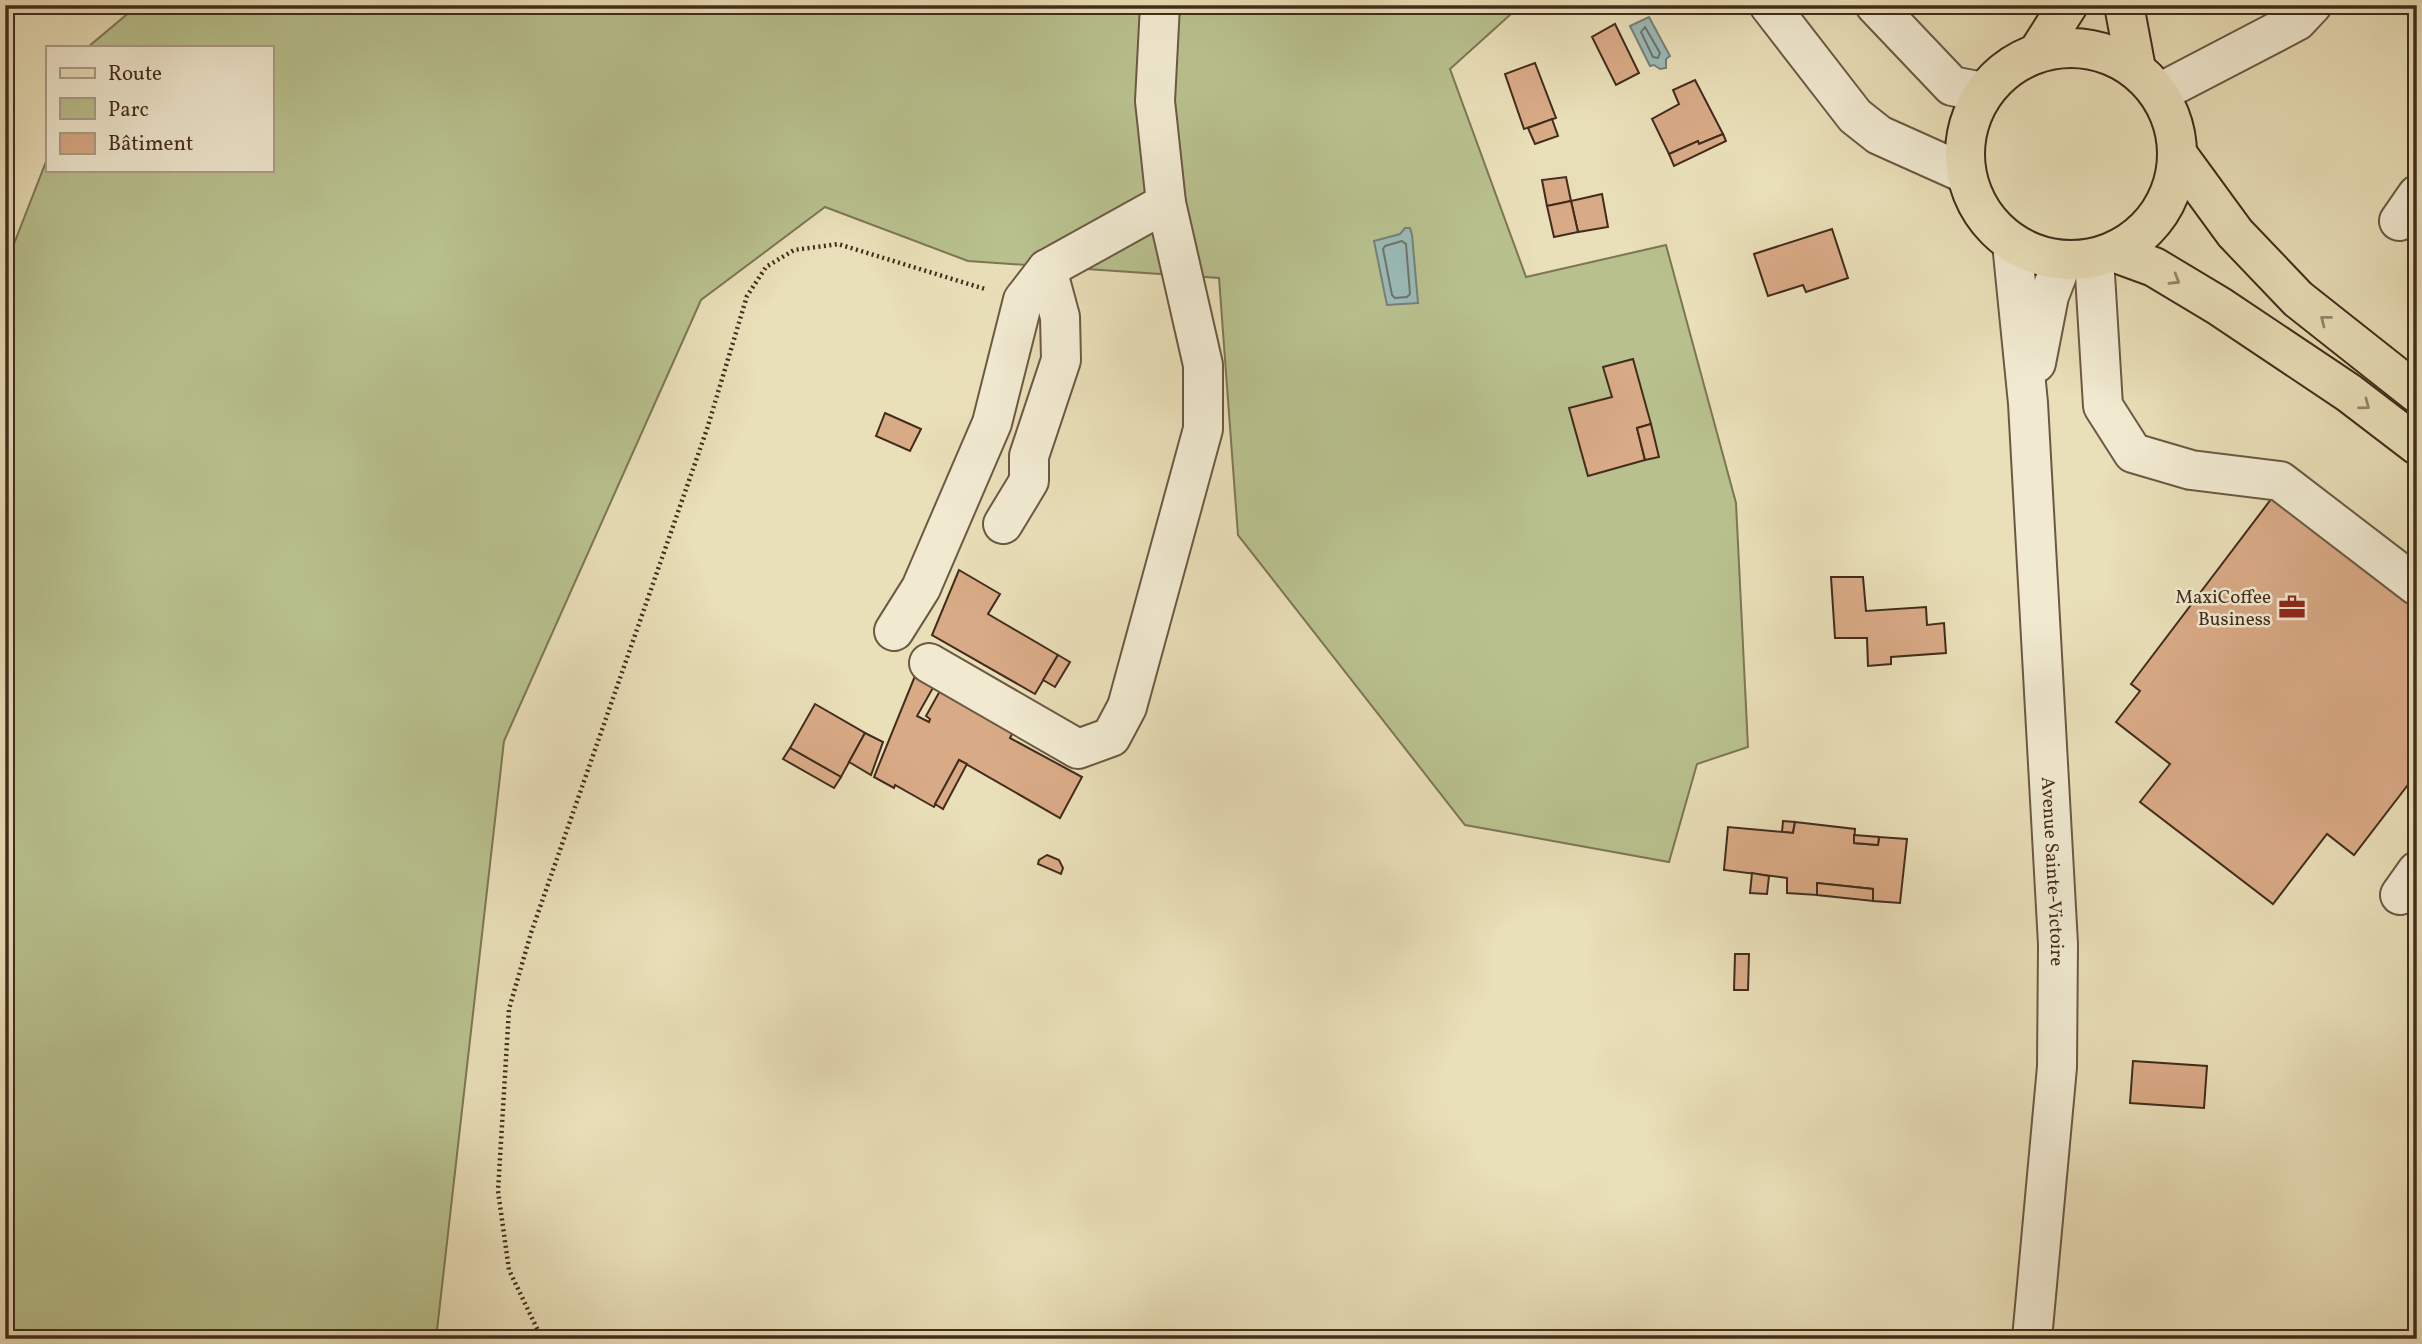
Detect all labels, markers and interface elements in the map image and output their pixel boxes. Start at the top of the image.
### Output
legend [46,46,273,172]
text: Route [108,60,162,89]
text: Parc [108,96,149,125]
text: Bâtiment [108,130,193,159]
one-way arrow [2168,272,2181,285]
one-way arrow [2320,316,2333,328]
one-way arrow [2357,397,2369,410]
place label: MaxiCoffee Business [2175,585,2271,633]
office icon: MaxiCoffee Business [2277,592,2307,622]
street label: Avenue Sainte-Victoire [2034,776,2069,966]

